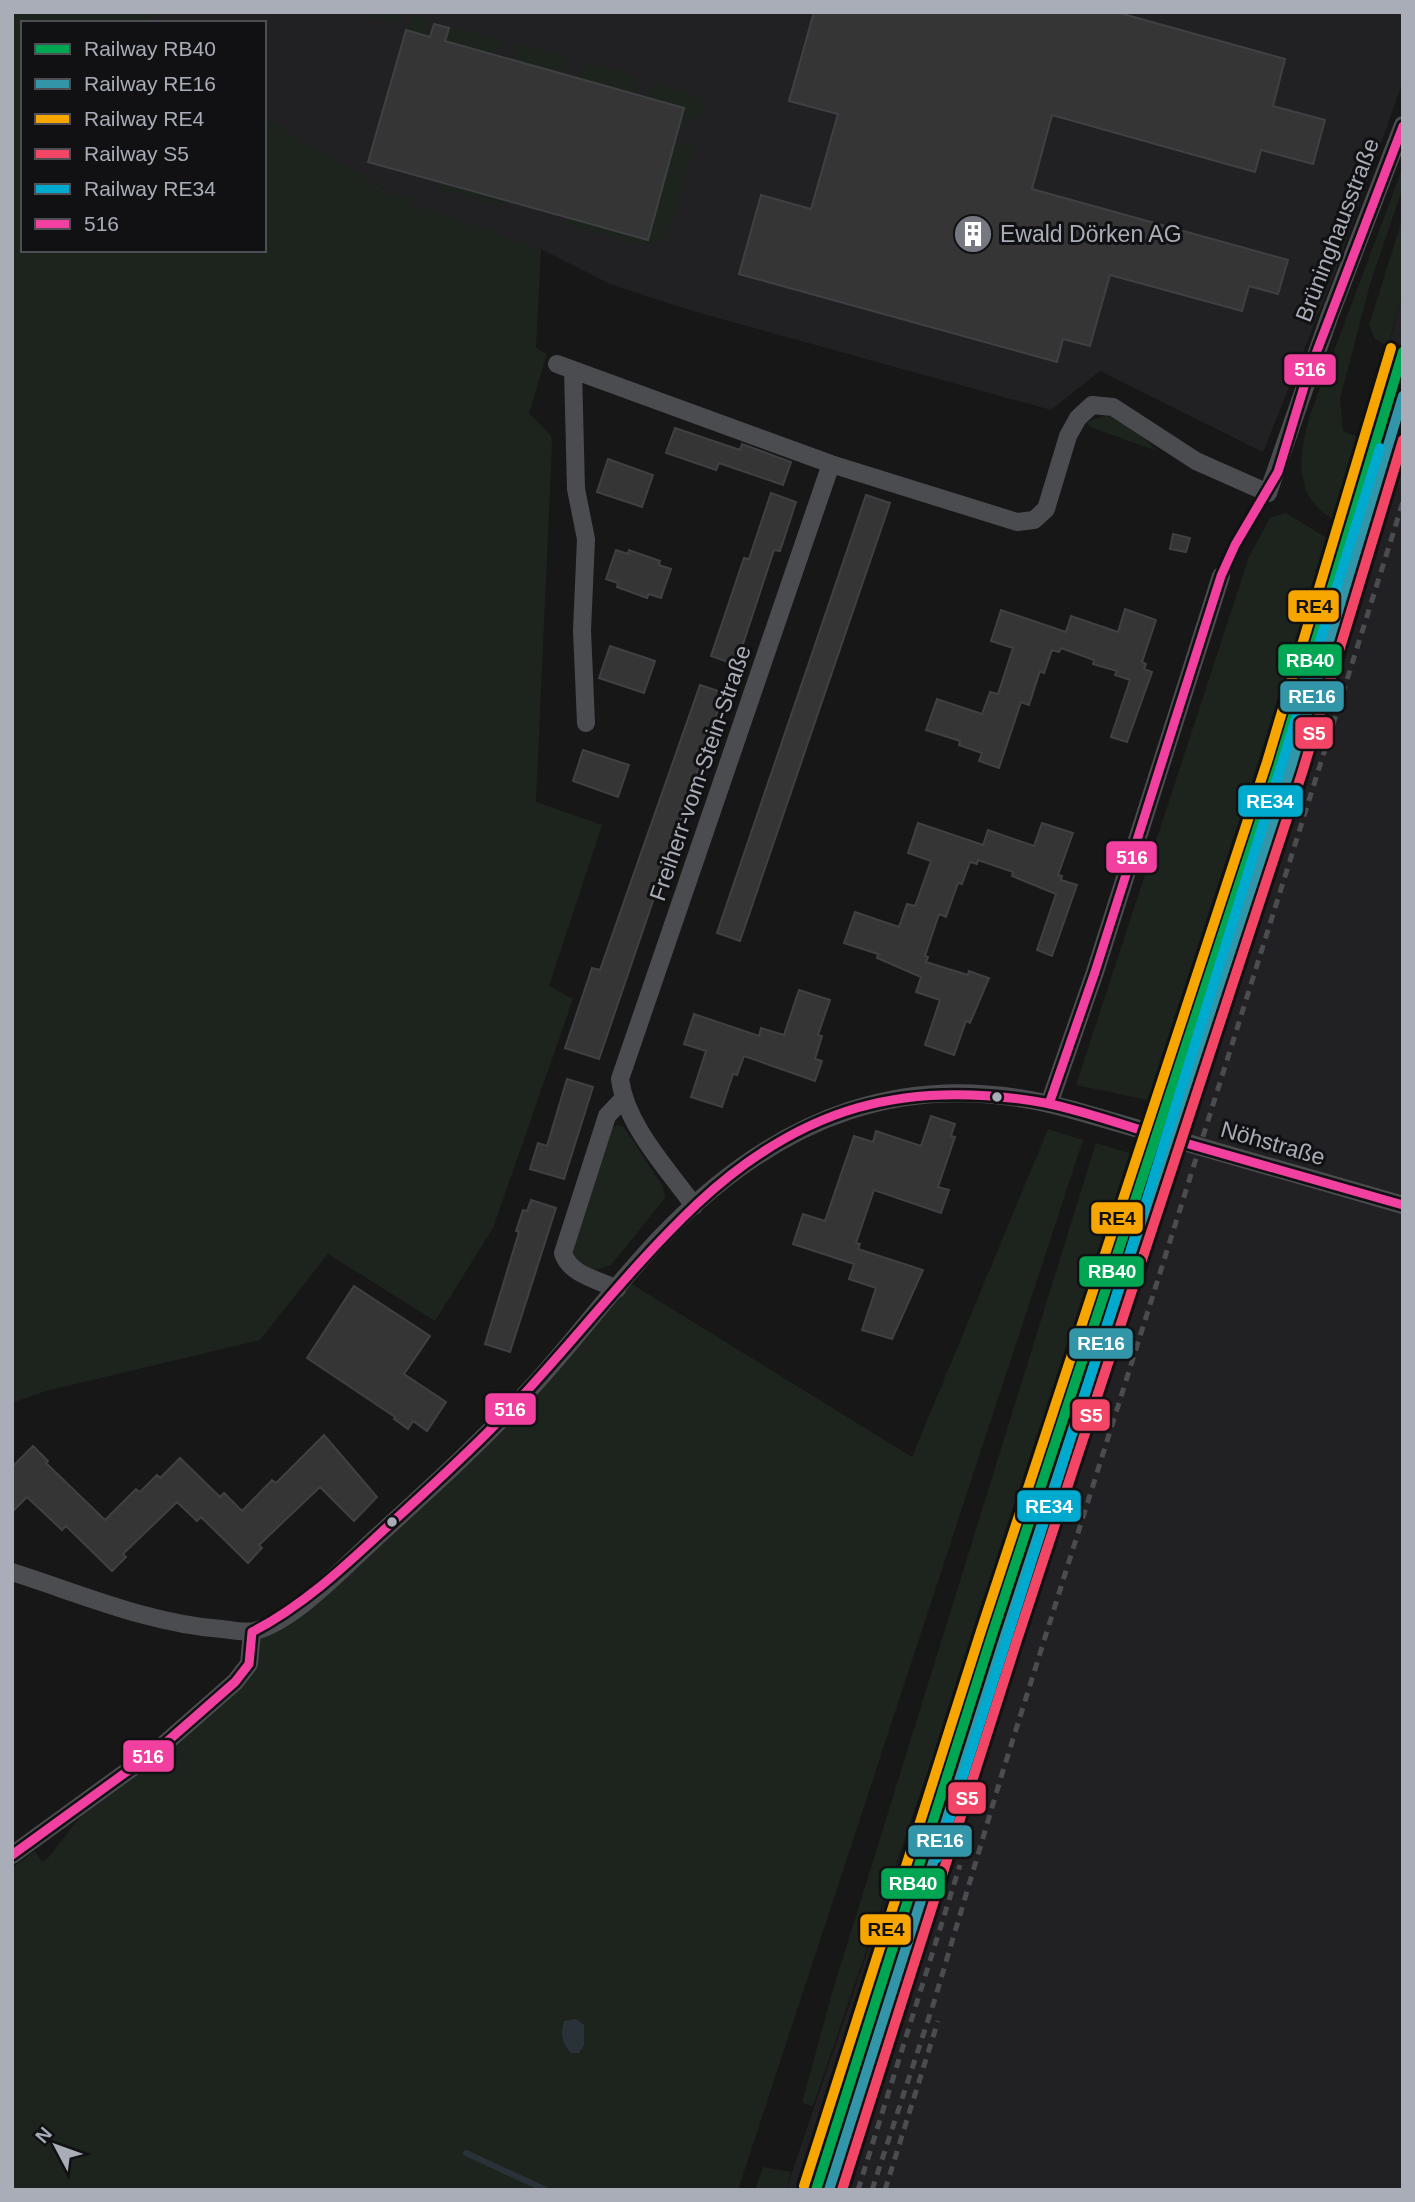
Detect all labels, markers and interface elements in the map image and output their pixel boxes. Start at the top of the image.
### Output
legend [21,21,266,252]
text: Railway RB40 [84,37,216,60]
text: Railway RE16 [84,72,216,95]
text: Railway RE4 [84,107,205,130]
street label: Brüninghausstraße [1290,135,1384,325]
text: Railway S5 [84,142,189,165]
text: Railway RE34 [84,177,216,200]
text: 516 [84,212,119,235]
building icon: Ewald Dörken AG [952,213,994,255]
place label: Ewald Dörken AG [1000,221,1182,247]
line badge: 516 [1283,353,1337,386]
text: 516 [1294,359,1326,380]
line badge: RE4 [1287,589,1340,623]
text: RE4 [1296,596,1333,617]
street label: Freiherr-vom-Stein-Straße [644,642,756,904]
line badge: RB40 [1277,643,1343,677]
text: RB40 [1286,650,1334,671]
line badge: RE16 [1279,680,1345,713]
text: RE16 [1288,686,1336,707]
line badge: S5 [1294,716,1334,750]
text: S5 [1302,723,1326,744]
line badge: RE34 [1237,784,1304,818]
text: RE34 [1246,791,1294,812]
line badge: 516 [1105,840,1158,874]
text: 516 [1116,847,1148,868]
unlabelled marker [990,1090,1004,1104]
street label: Nöhstraße [1218,1116,1328,1170]
line badge: RE4 [1090,1201,1144,1235]
text: RE4 [1099,1208,1136,1229]
line badge: RB40 [1078,1255,1145,1288]
text: RB40 [1088,1261,1136,1282]
line badge: RE16 [1068,1327,1134,1360]
text: RE16 [1077,1333,1125,1354]
line badge: 516 [484,1392,537,1426]
line badge: S5 [1071,1398,1111,1432]
text: 516 [494,1399,526,1420]
text: S5 [1079,1405,1103,1426]
line badge: RE34 [1016,1489,1082,1523]
text: RE34 [1025,1496,1073,1517]
unlabelled marker [385,1515,399,1529]
line badge: 516 [122,1739,175,1773]
text: 516 [132,1746,164,1767]
line badge: S5 [947,1781,987,1815]
text: S5 [955,1788,979,1809]
line badge: RE16 [907,1824,973,1858]
text: RE16 [916,1830,964,1851]
line badge: RB40 [880,1867,946,1900]
text: RB40 [889,1873,937,1894]
line badge: RE4 [859,1913,912,1946]
text: RE4 [868,1919,905,1940]
north arrow [21,2111,91,2181]
text: N [31,2123,56,2147]

